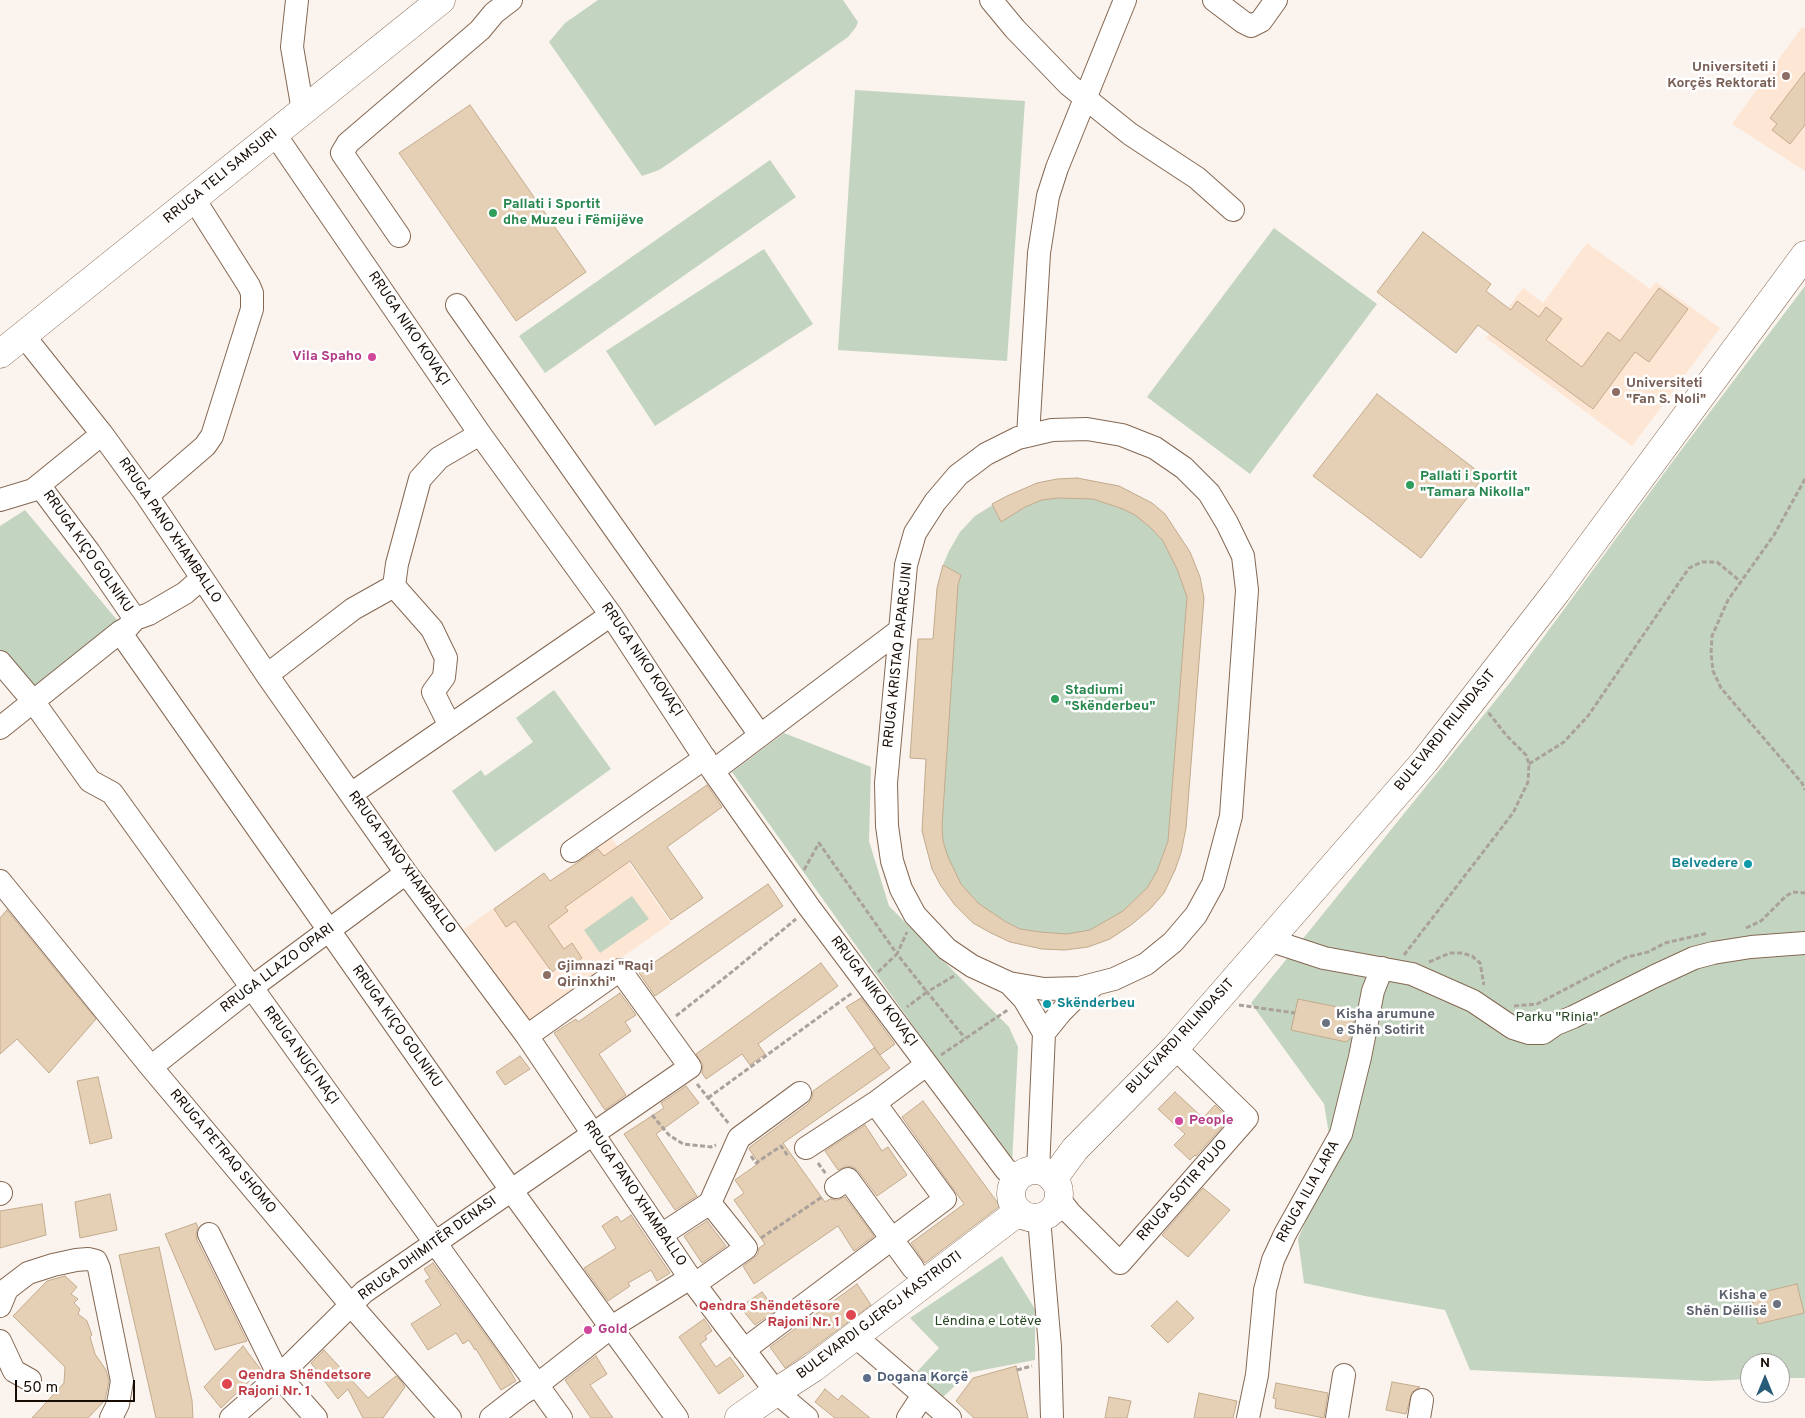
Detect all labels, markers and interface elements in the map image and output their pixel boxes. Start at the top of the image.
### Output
place label: Universiteti i Korçës Rektorati [1667,60,1776,92]
marker: Universiteti i Korçës Rektorati [1780,70,1792,82]
street label: RRUGA TELI SAMSURI [161,126,281,228]
place label: Pallati i Sportit dhe Muzeu i Fëmijëve [503,197,644,230]
marker: Pallati i Sportit dhe Muzeu i Fëmijëve [487,207,499,219]
street label: RRUGA NIKO KOVAÇI [364,269,452,389]
place label: Vila Spaho [292,349,362,365]
marker: Vila Spaho [366,351,378,363]
place label: Universiteti "Fan S. Noli" [1626,376,1706,408]
marker: Universiteti "Fan S. Noli" [1610,386,1622,398]
street label: RRUGA PANO XHAMBALLO [114,455,224,607]
place label: Pallati i Sportit "Tamara Nikolla" [1420,469,1530,502]
marker: Pallati i Sportit "Tamara Nikolla" [1404,479,1416,491]
street label: RRUGA KIÇO GOLNIKU [38,488,136,616]
street label: RRUGA KRISTAQ PAPARGJINI [881,561,917,749]
street label: RRUGA NIKO KOVAÇI [597,600,685,720]
street label: BULEVARDI RILINDASIT [1392,667,1500,795]
place label: Stadiumi "Skënderbeu" [1065,683,1155,716]
marker: Stadiumi "Skënderbeu" [1049,693,1061,705]
street label: RRUGA PANO XHAMBALLO [344,788,458,938]
place label: Belvedere [1672,856,1738,872]
marker: Belvedere [1742,858,1754,870]
street label: RRUGA LLAZO OPARI [218,921,338,1017]
street label: RRUGA NIKO KOVAÇI [826,933,920,1051]
place label: Gjimnazi "Raqi Qirinxhi" [557,959,653,992]
street label: RRUGA KIÇO GOLNIKU [347,963,445,1091]
marker: Gjimnazi "Raqi Qirinxhi" [541,969,553,981]
street label: BULEVARDI RILINDASIT [1123,976,1239,1098]
place label: Skënderbeu [1057,996,1135,1012]
marker: Skënderbeu [1041,998,1053,1010]
street label: RRUGA NUÇI NAÇI [259,1004,341,1108]
place label: Kisha arumune e Shën Sotirit [1336,1007,1435,1040]
park label: Parku "Rinia" [1516,1010,1598,1026]
marker: Kisha arumune e Shën Sotirit [1320,1017,1332,1029]
street label: RRUGA PETRAQ SHOMO [165,1087,279,1217]
place label: People [1189,1113,1234,1129]
marker: People [1173,1115,1185,1127]
street label: RRUGA PANO XHAMBALLO [579,1118,689,1270]
street label: RRUGA SOTIR PUJO [1134,1137,1232,1245]
street label: RRUGA ILIA LARA [1274,1138,1344,1246]
street label: RRUGA DHIMITËR DENASI [356,1193,500,1305]
street label: BULEVARDI GJERGJ KASTRIOTI [794,1248,966,1384]
place label: Kisha e Shën Dëllisë [1686,1288,1767,1320]
marker: Kisha e Shën Dëllisë [1771,1298,1783,1310]
place label: Qendra Shëndetësore Rajoni Nr. 1 [699,1299,840,1331]
marker: Qendra Shëndetësore Rajoni Nr. 1 [844,1308,858,1322]
park label: Lëndina e Lotëve [934,1314,1042,1330]
place label: Gold [598,1322,628,1338]
marker: Gold [582,1324,594,1336]
north arrow [1740,1353,1790,1403]
text: N [1760,1355,1770,1372]
place label: Qendra Shëndetsore Rajoni Nr. 1 [238,1368,371,1400]
scale bar [18,1370,138,1402]
place label: Dogana Korçë [877,1370,968,1386]
marker: Dogana Korçë [861,1372,873,1384]
marker: Qendra Shëndetsore Rajoni Nr. 1 [220,1377,234,1391]
text: 50 m [23,1379,58,1398]

